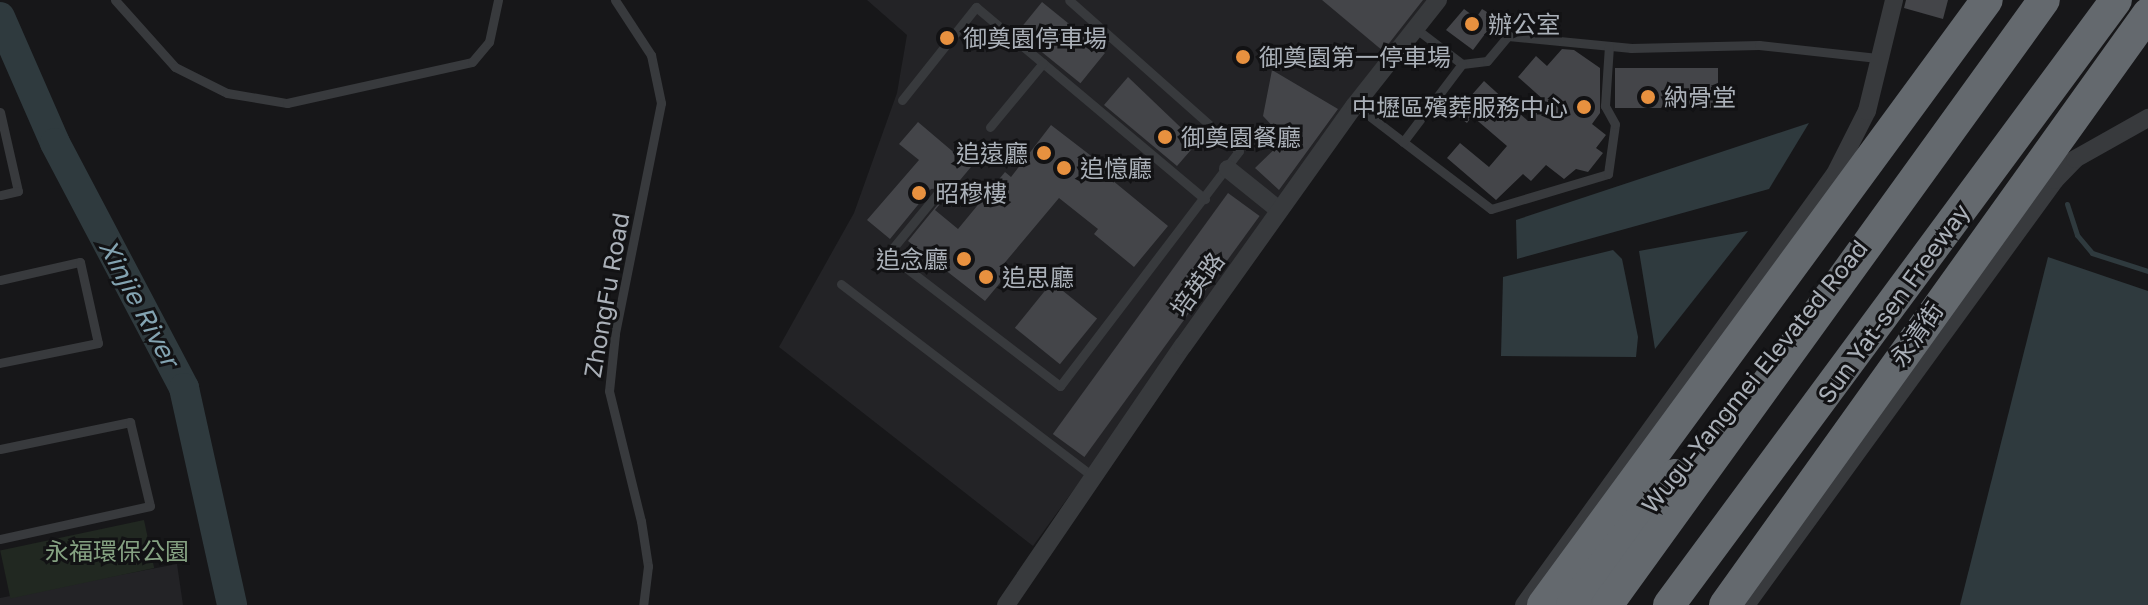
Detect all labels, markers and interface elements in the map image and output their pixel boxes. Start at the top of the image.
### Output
place label: 辦公室 [1488,10,1560,38]
marker: 辦公室 [1463,15,1481,33]
place label: 御奠園停車場 [963,24,1107,52]
marker: 御奠園停車場 [938,29,956,47]
place label: 御奠園第一停車場 [1259,43,1451,71]
marker: 御奠園第一停車場 [1234,48,1252,66]
place label: 納骨堂 [1664,83,1736,111]
marker: 納骨堂 [1639,88,1657,106]
place label: 中壢區殯葬服務中心 [1352,93,1568,121]
marker: 中壢區殯葬服務中心 [1575,98,1593,116]
place label: 御奠園餐廳 [1181,123,1301,151]
marker: 御奠園餐廳 [1156,128,1174,146]
place label: 追遠廳 [956,139,1028,167]
marker: 追遠廳 [1035,144,1053,162]
place label: 追憶廳 [1080,154,1152,182]
marker: 追憶廳 [1055,159,1073,177]
place label: 昭穆樓 [935,179,1007,207]
marker: 昭穆樓 [910,184,928,202]
street label: Sun Yat-sen Freeway [1811,198,1975,408]
street label: ZhongFu Road [577,210,635,380]
water label: Xinjie River [92,234,186,372]
street label: Wugu-Yangmei Elevated Road [1635,234,1873,518]
place label: 追念廳 [876,245,948,273]
street label: 培英路 [1164,246,1230,322]
marker: 追念廳 [955,250,973,268]
place label: 追思廳 [1002,263,1074,291]
marker: 追思廳 [977,268,995,286]
street label: 永清街 [1884,296,1948,372]
park label: 永福環保公園 [45,537,189,565]

